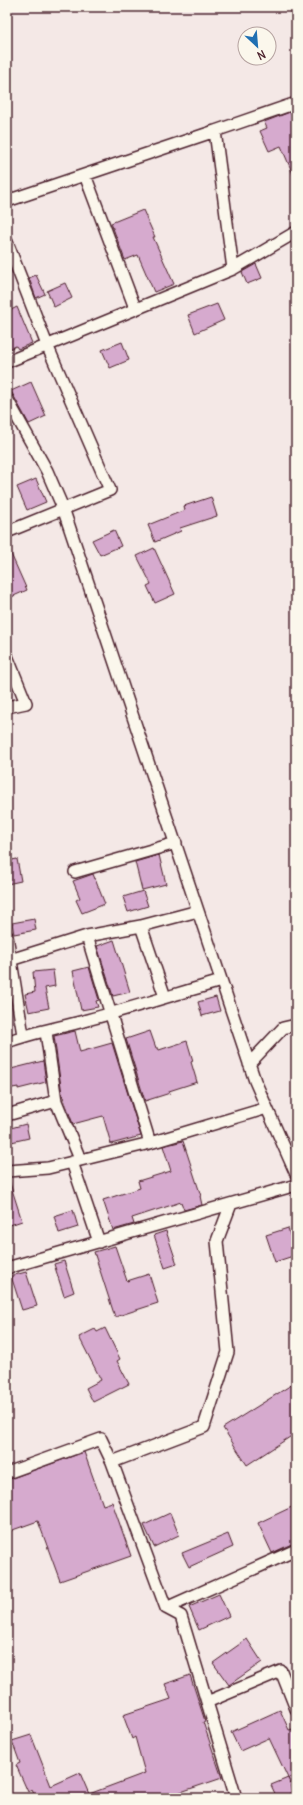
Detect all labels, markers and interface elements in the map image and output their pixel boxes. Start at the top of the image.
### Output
north arrow [237,26,277,66]
text: N [255,47,268,63]

